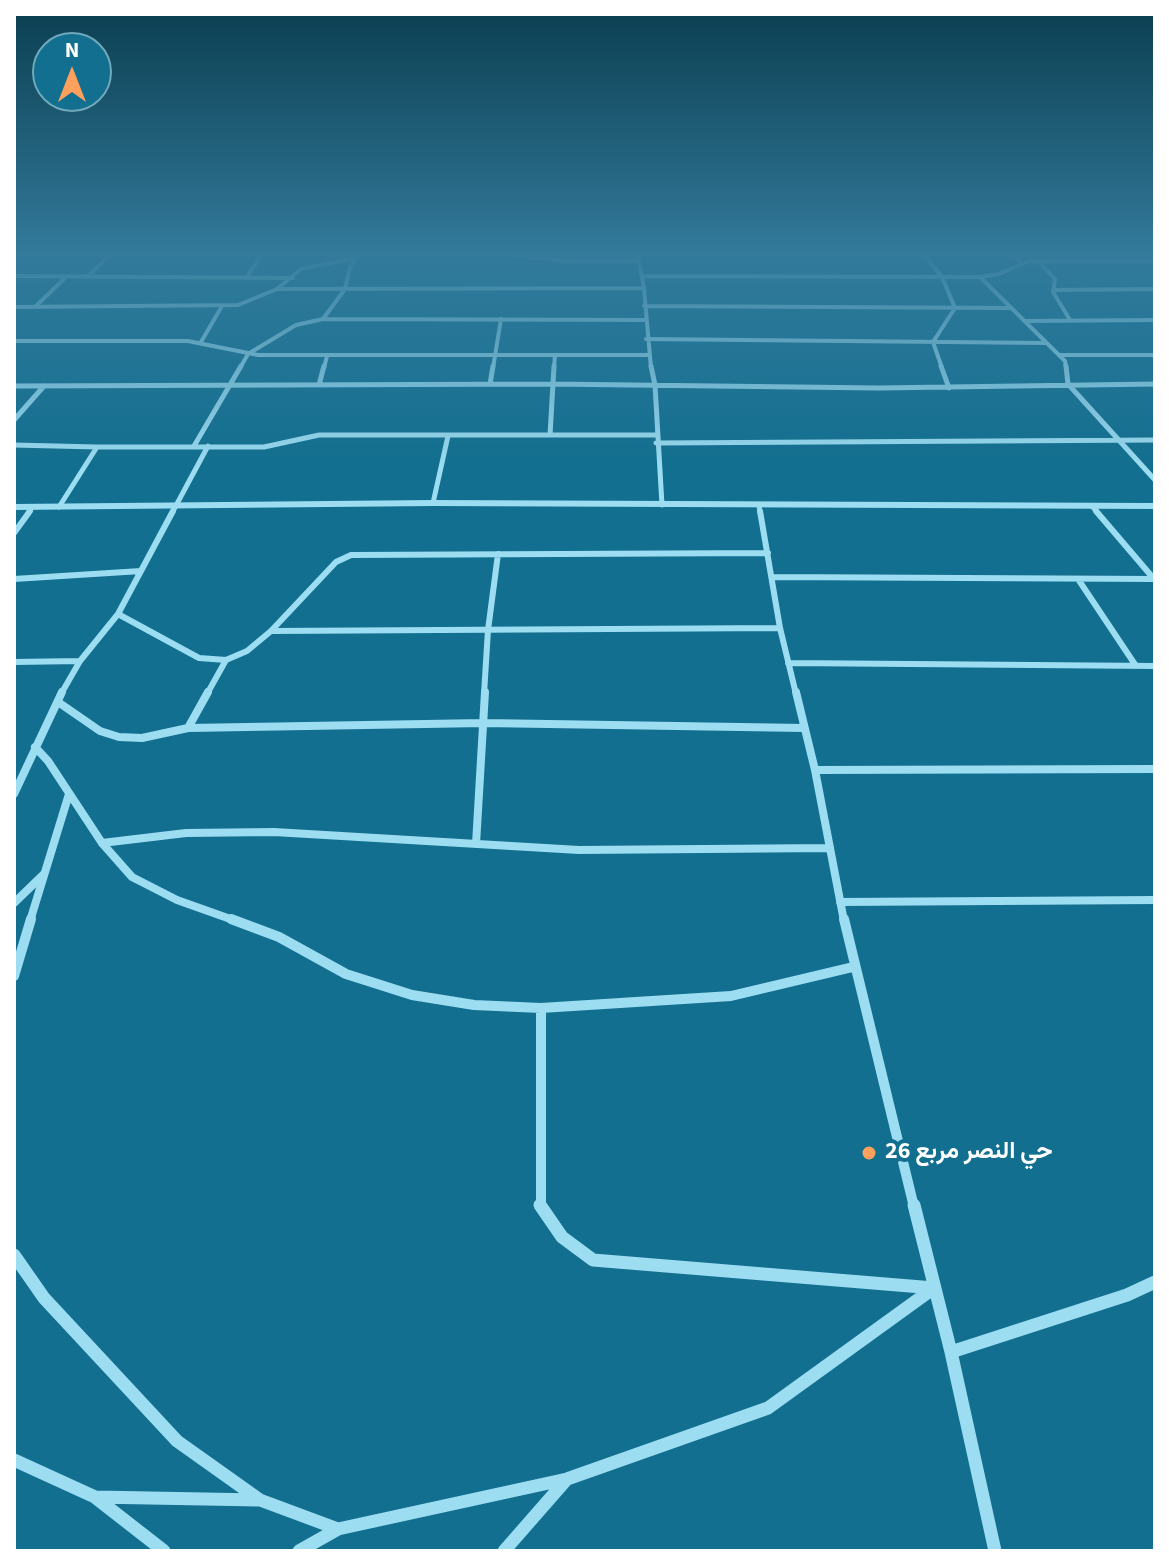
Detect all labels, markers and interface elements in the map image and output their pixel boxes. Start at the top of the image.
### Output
north arrow [32,32,112,112]
text: N [65,34,79,66]
place label: حي النصر مربع 26 [885,1139,1052,1167]
marker: حي النصر مربع 26 [860,1144,878,1162]

